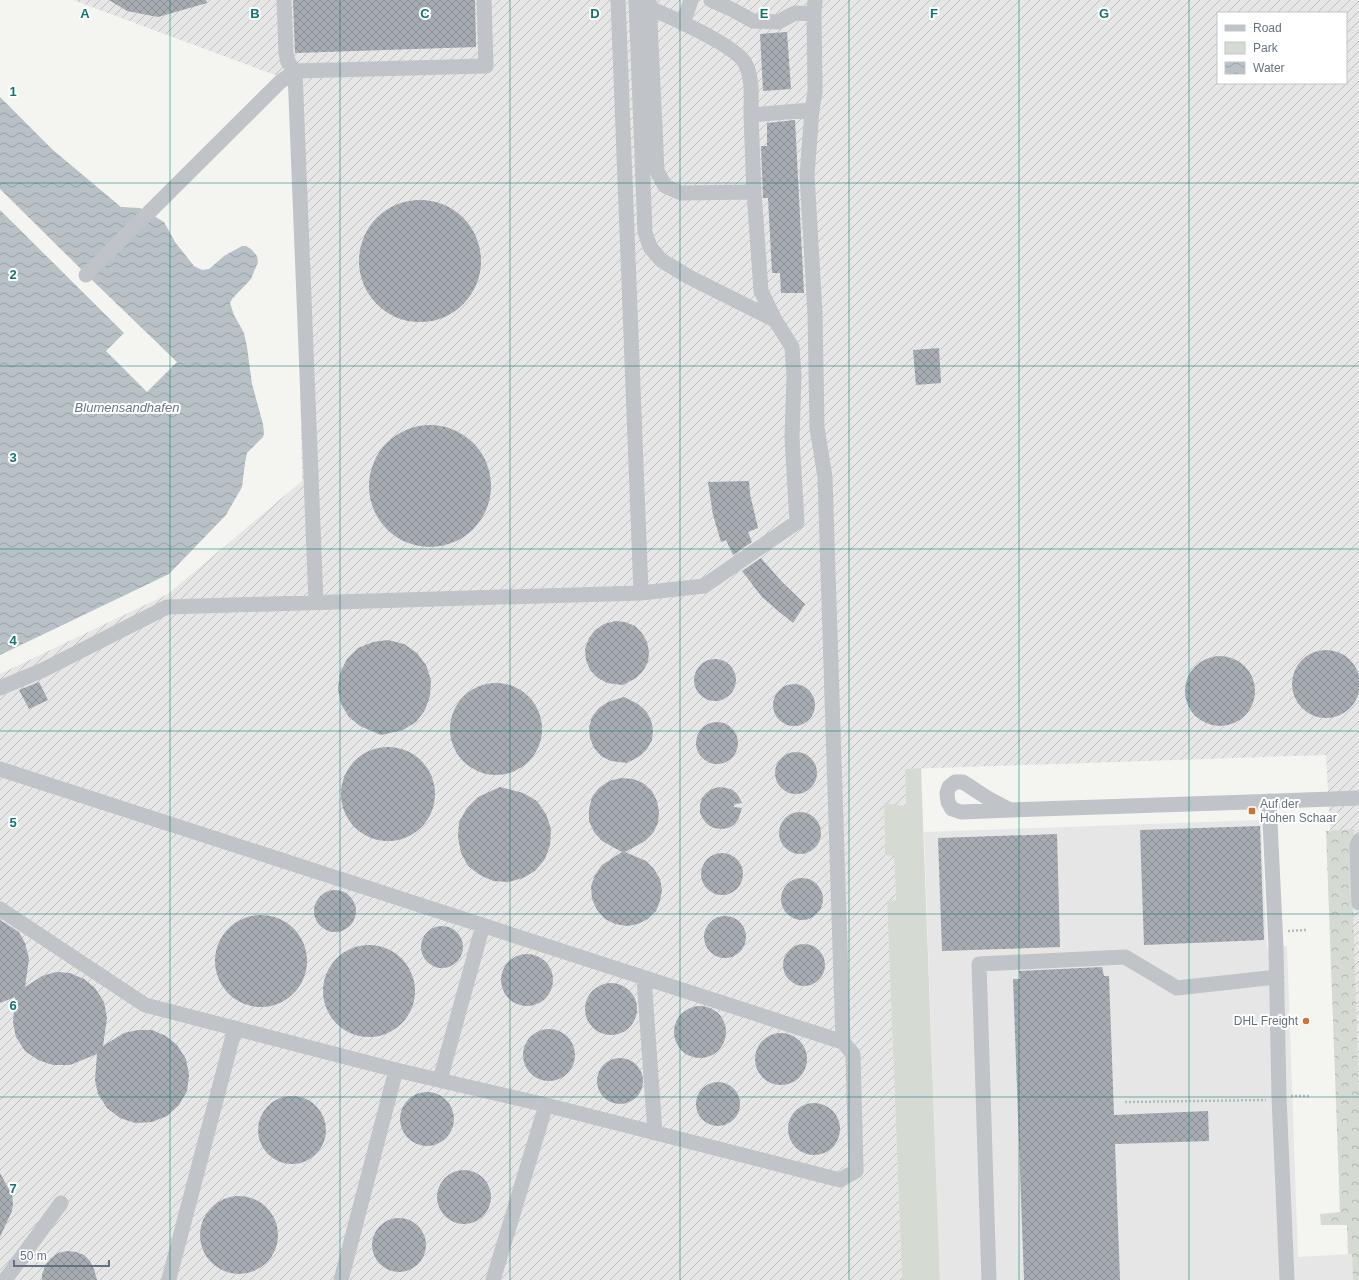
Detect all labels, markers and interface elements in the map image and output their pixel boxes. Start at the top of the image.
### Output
text: A [80,6,90,21]
text: B [250,6,260,21]
text: C [420,6,430,21]
text: D [590,6,600,21]
text: E [760,6,769,21]
text: F [930,6,938,21]
text: G [1099,6,1109,21]
legend [1217,12,1347,84]
text: Road [1253,21,1282,35]
text: Park [1253,41,1279,55]
text: Water [1253,61,1285,75]
text: 1 [9,84,17,99]
text: 2 [9,267,17,282]
water label: Blumensandhafen [75,400,179,415]
text: 3 [9,450,17,465]
text: 4 [9,633,17,648]
place label: Auf der Hohen Schaar [1260,797,1337,825]
marker: Auf der Hohen Schaar [1247,806,1257,816]
text: 5 [9,815,17,830]
text: 6 [9,998,17,1013]
place label: DHL Freight [1234,1014,1299,1028]
marker: DHL Freight [1301,1016,1311,1026]
text: 7 [9,1181,17,1196]
scale bar [14,1242,109,1268]
text: 50 m [20,1249,47,1263]

